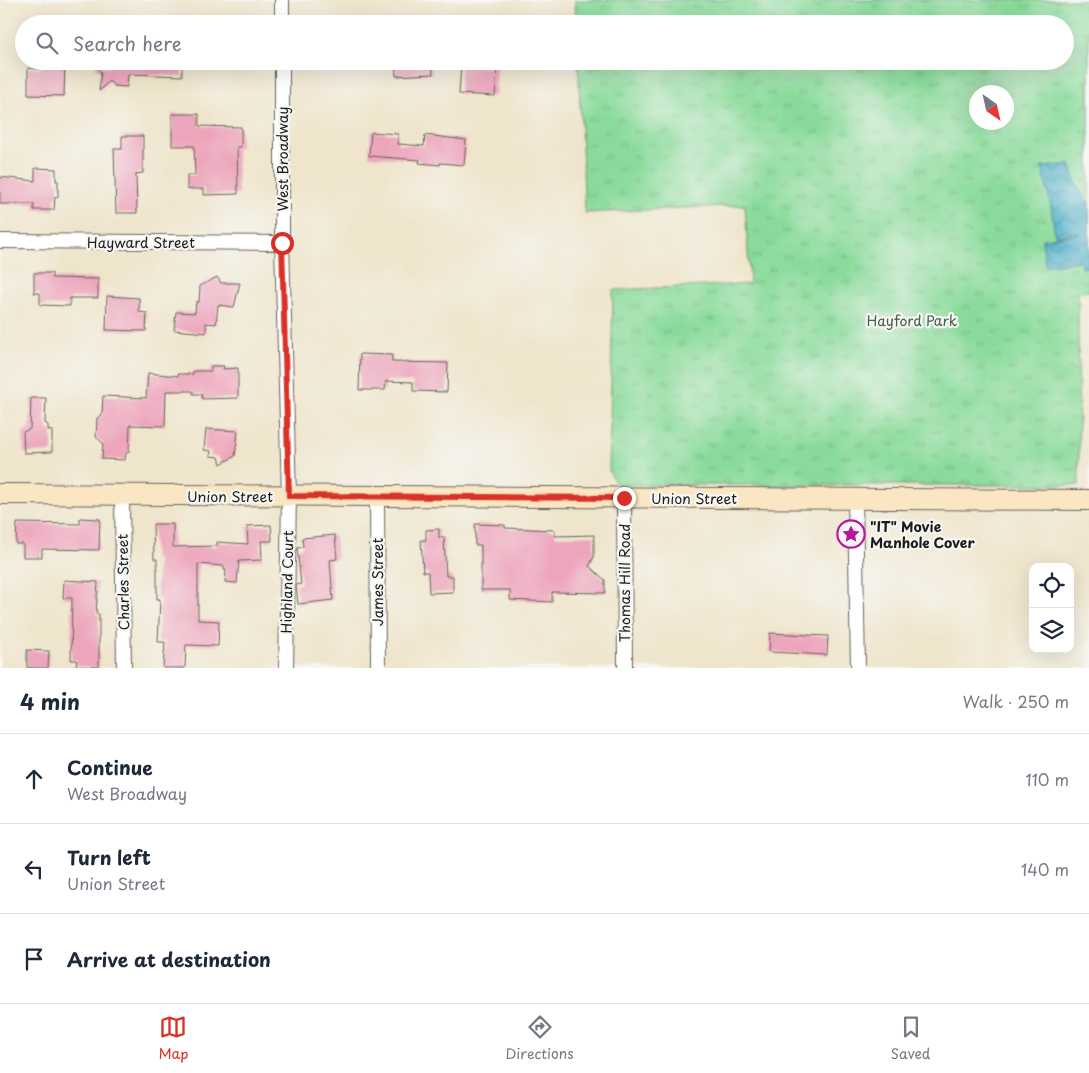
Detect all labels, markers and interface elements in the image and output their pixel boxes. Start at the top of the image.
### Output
search box [15,15,1074,70]
icon: search [33,29,61,57]
text: Search here [73,29,182,57]
north arrow [969,85,1014,130]
street label: West Broadway [272,107,293,211]
street label: Hayward Street [87,232,195,253]
route start [271,232,294,255]
park label: Hayford Park [867,310,958,331]
street label: Union Street [187,486,273,507]
route end [613,487,636,510]
street label: Union Street [651,488,737,509]
place label: "IT" Movie Manhole Cover [870,516,975,553]
place icon: "IT" Movie Manhole Cover [836,519,866,549]
street label: Thomas Hill Road [614,524,635,642]
street label: Highland Court [276,530,298,634]
street label: Charles Street [112,533,134,630]
street label: James Street [367,537,388,626]
map controls [1029,563,1074,653]
button: locate [1029,563,1074,608]
button: layers [1029,608,1074,653]
text: 4 min [20,685,80,717]
text: Walk · 250 m [963,689,1069,713]
text: Continue [67,753,153,781]
icon: ahead [20,765,48,793]
text: 110 m [1026,767,1069,791]
text: West Broadway [67,781,187,805]
text: Turn left [67,843,151,871]
icon: left [20,855,48,883]
text: 140 m [1021,857,1069,881]
text: Union Street [67,871,165,895]
icon: arrive [20,945,48,973]
text: Arrive at destination [67,945,271,973]
tab: Map [159,1013,188,1064]
tab: Directions [506,1013,574,1064]
tab: Saved [891,1013,930,1064]

